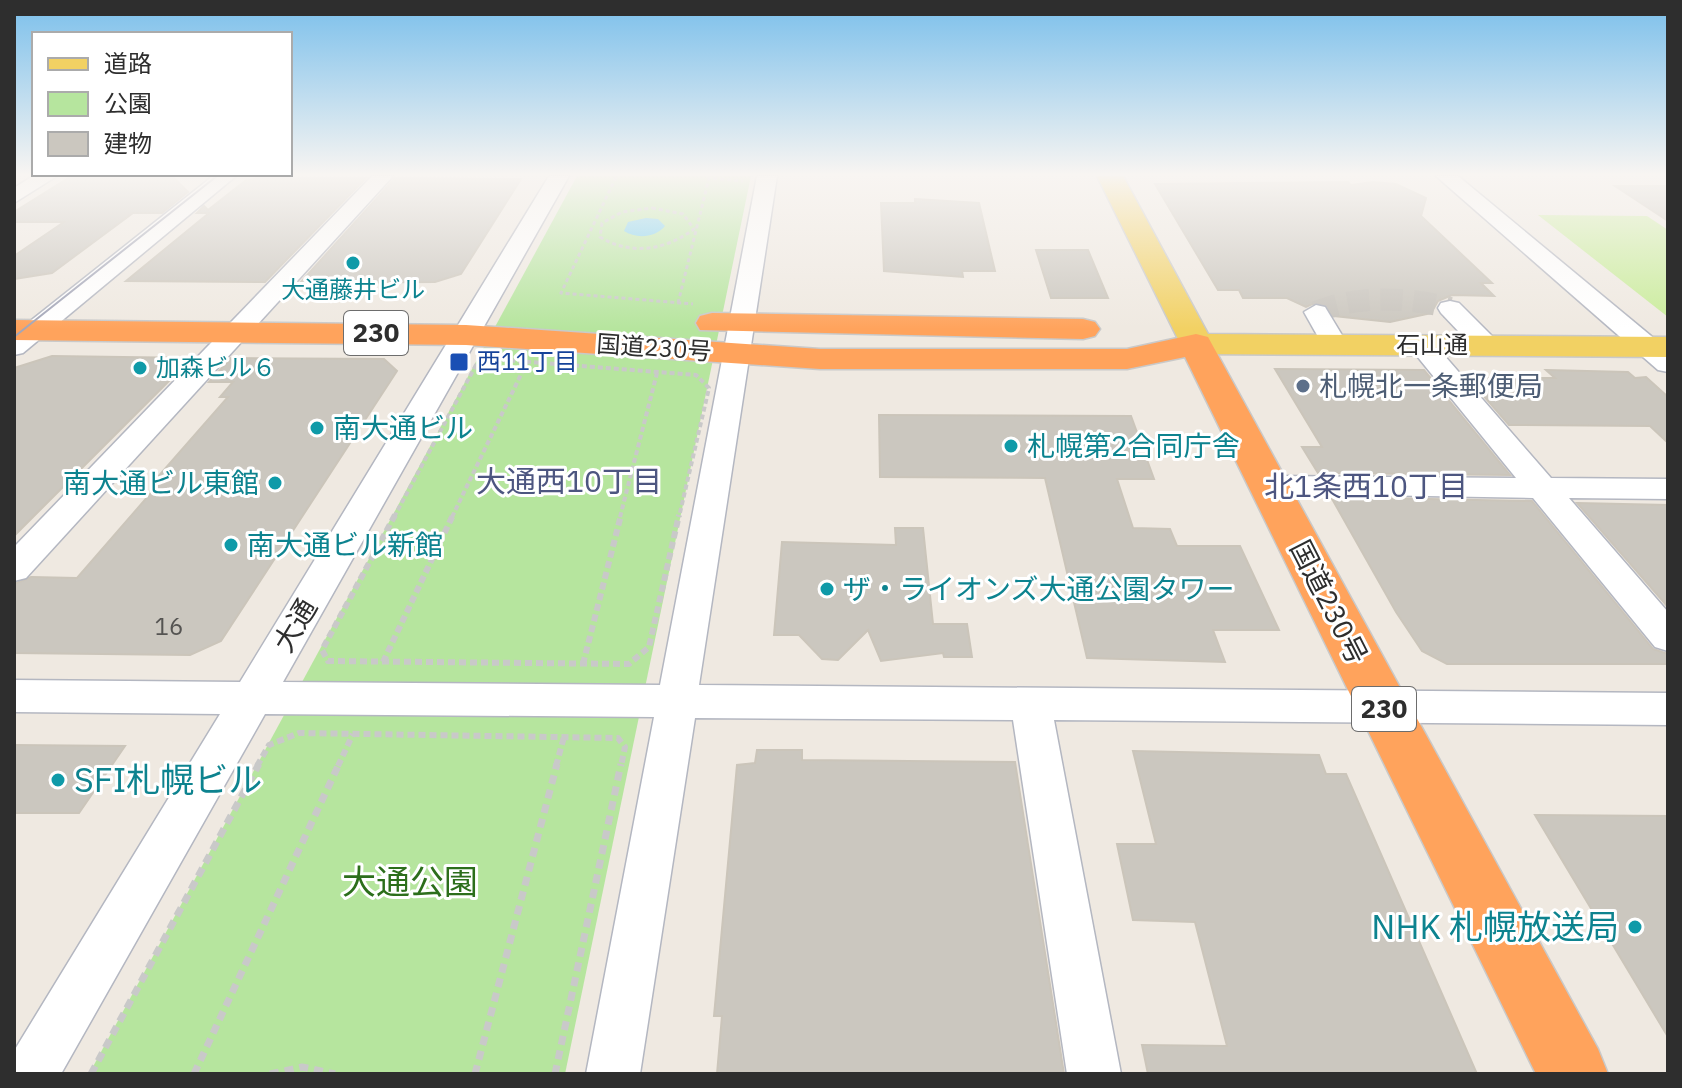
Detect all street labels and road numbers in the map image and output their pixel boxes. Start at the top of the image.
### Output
road number: 230 [344,311,408,355]
street label: 国道230号 [595,327,713,367]
street label: 石山通 [1396,328,1468,360]
street label: 国道230号 [1282,533,1376,670]
street label: 大通 [264,591,325,658]
road number: 230 [1352,687,1416,731]

